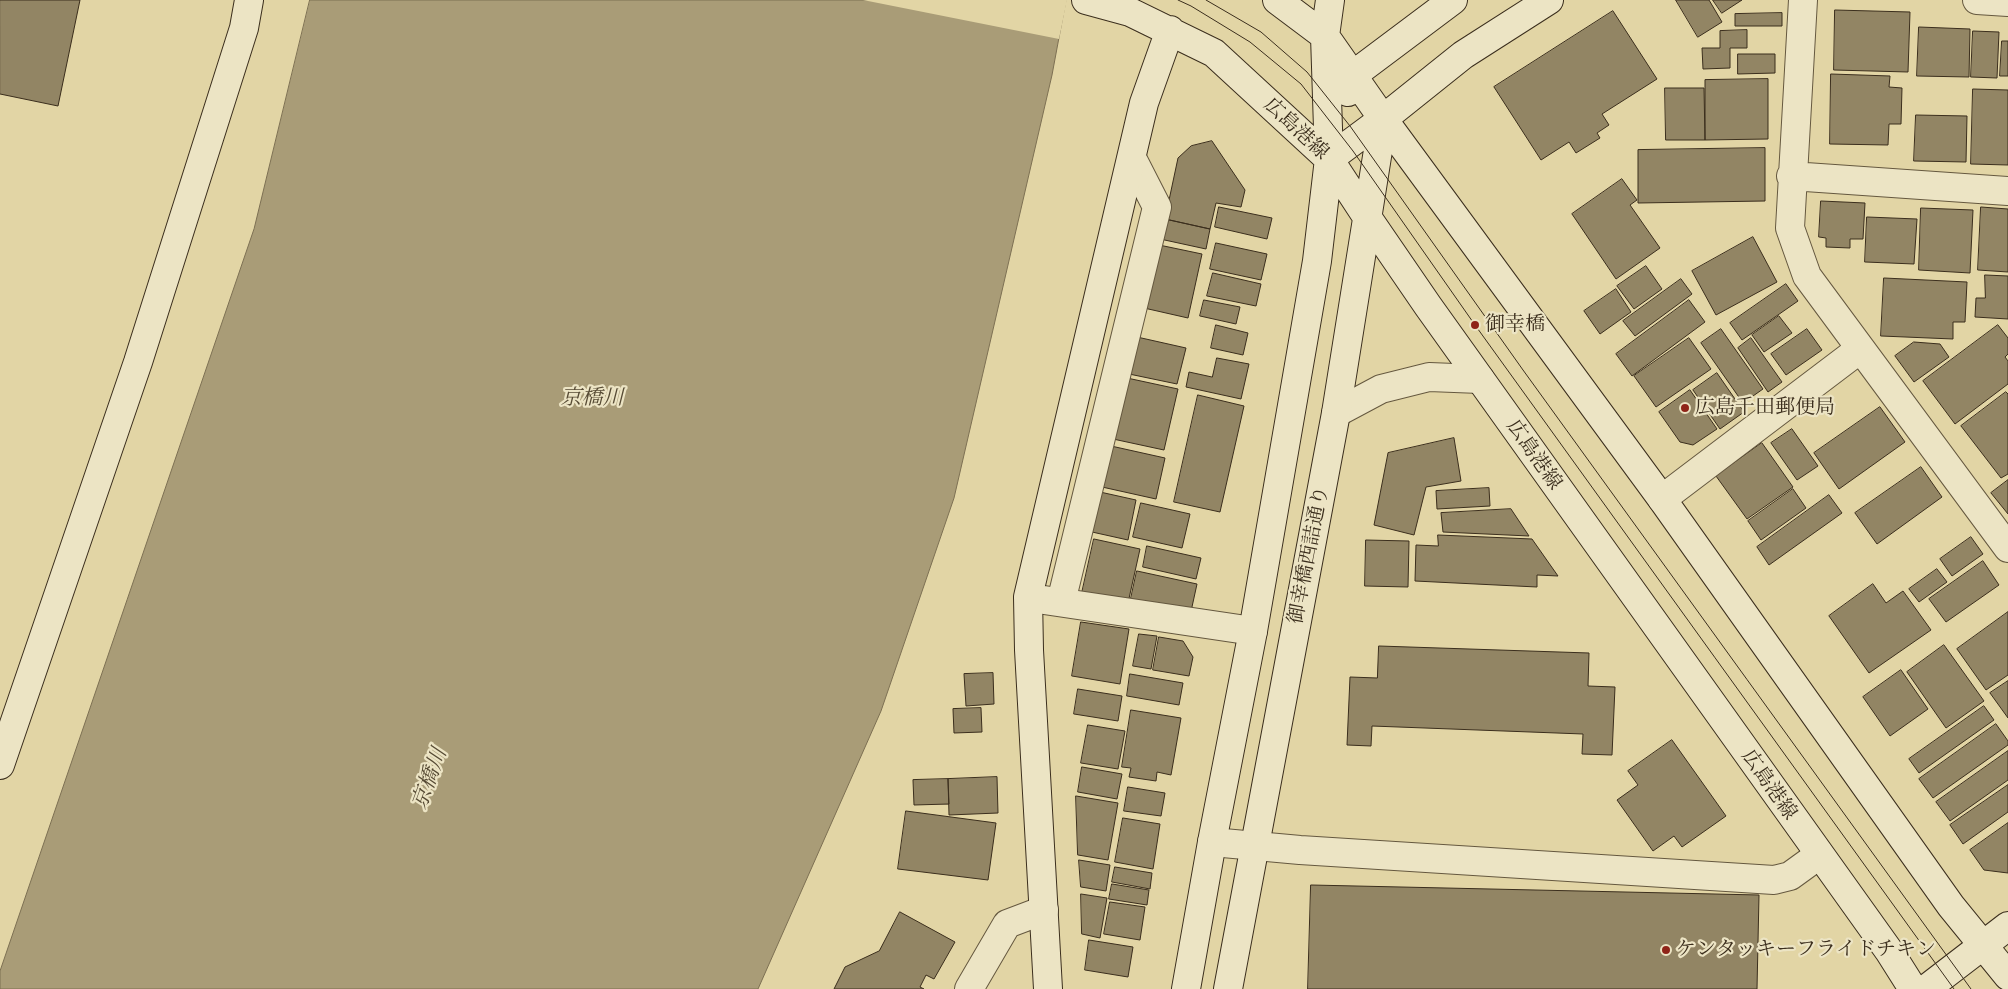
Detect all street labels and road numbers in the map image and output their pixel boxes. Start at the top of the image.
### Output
street label: 広島港線 [1259,93,1333,165]
street label: 広島港線 [1501,415,1567,495]
street label: 御幸橋西詰通り [1284,484,1334,626]
street label: 広島港線 [1736,745,1802,825]

